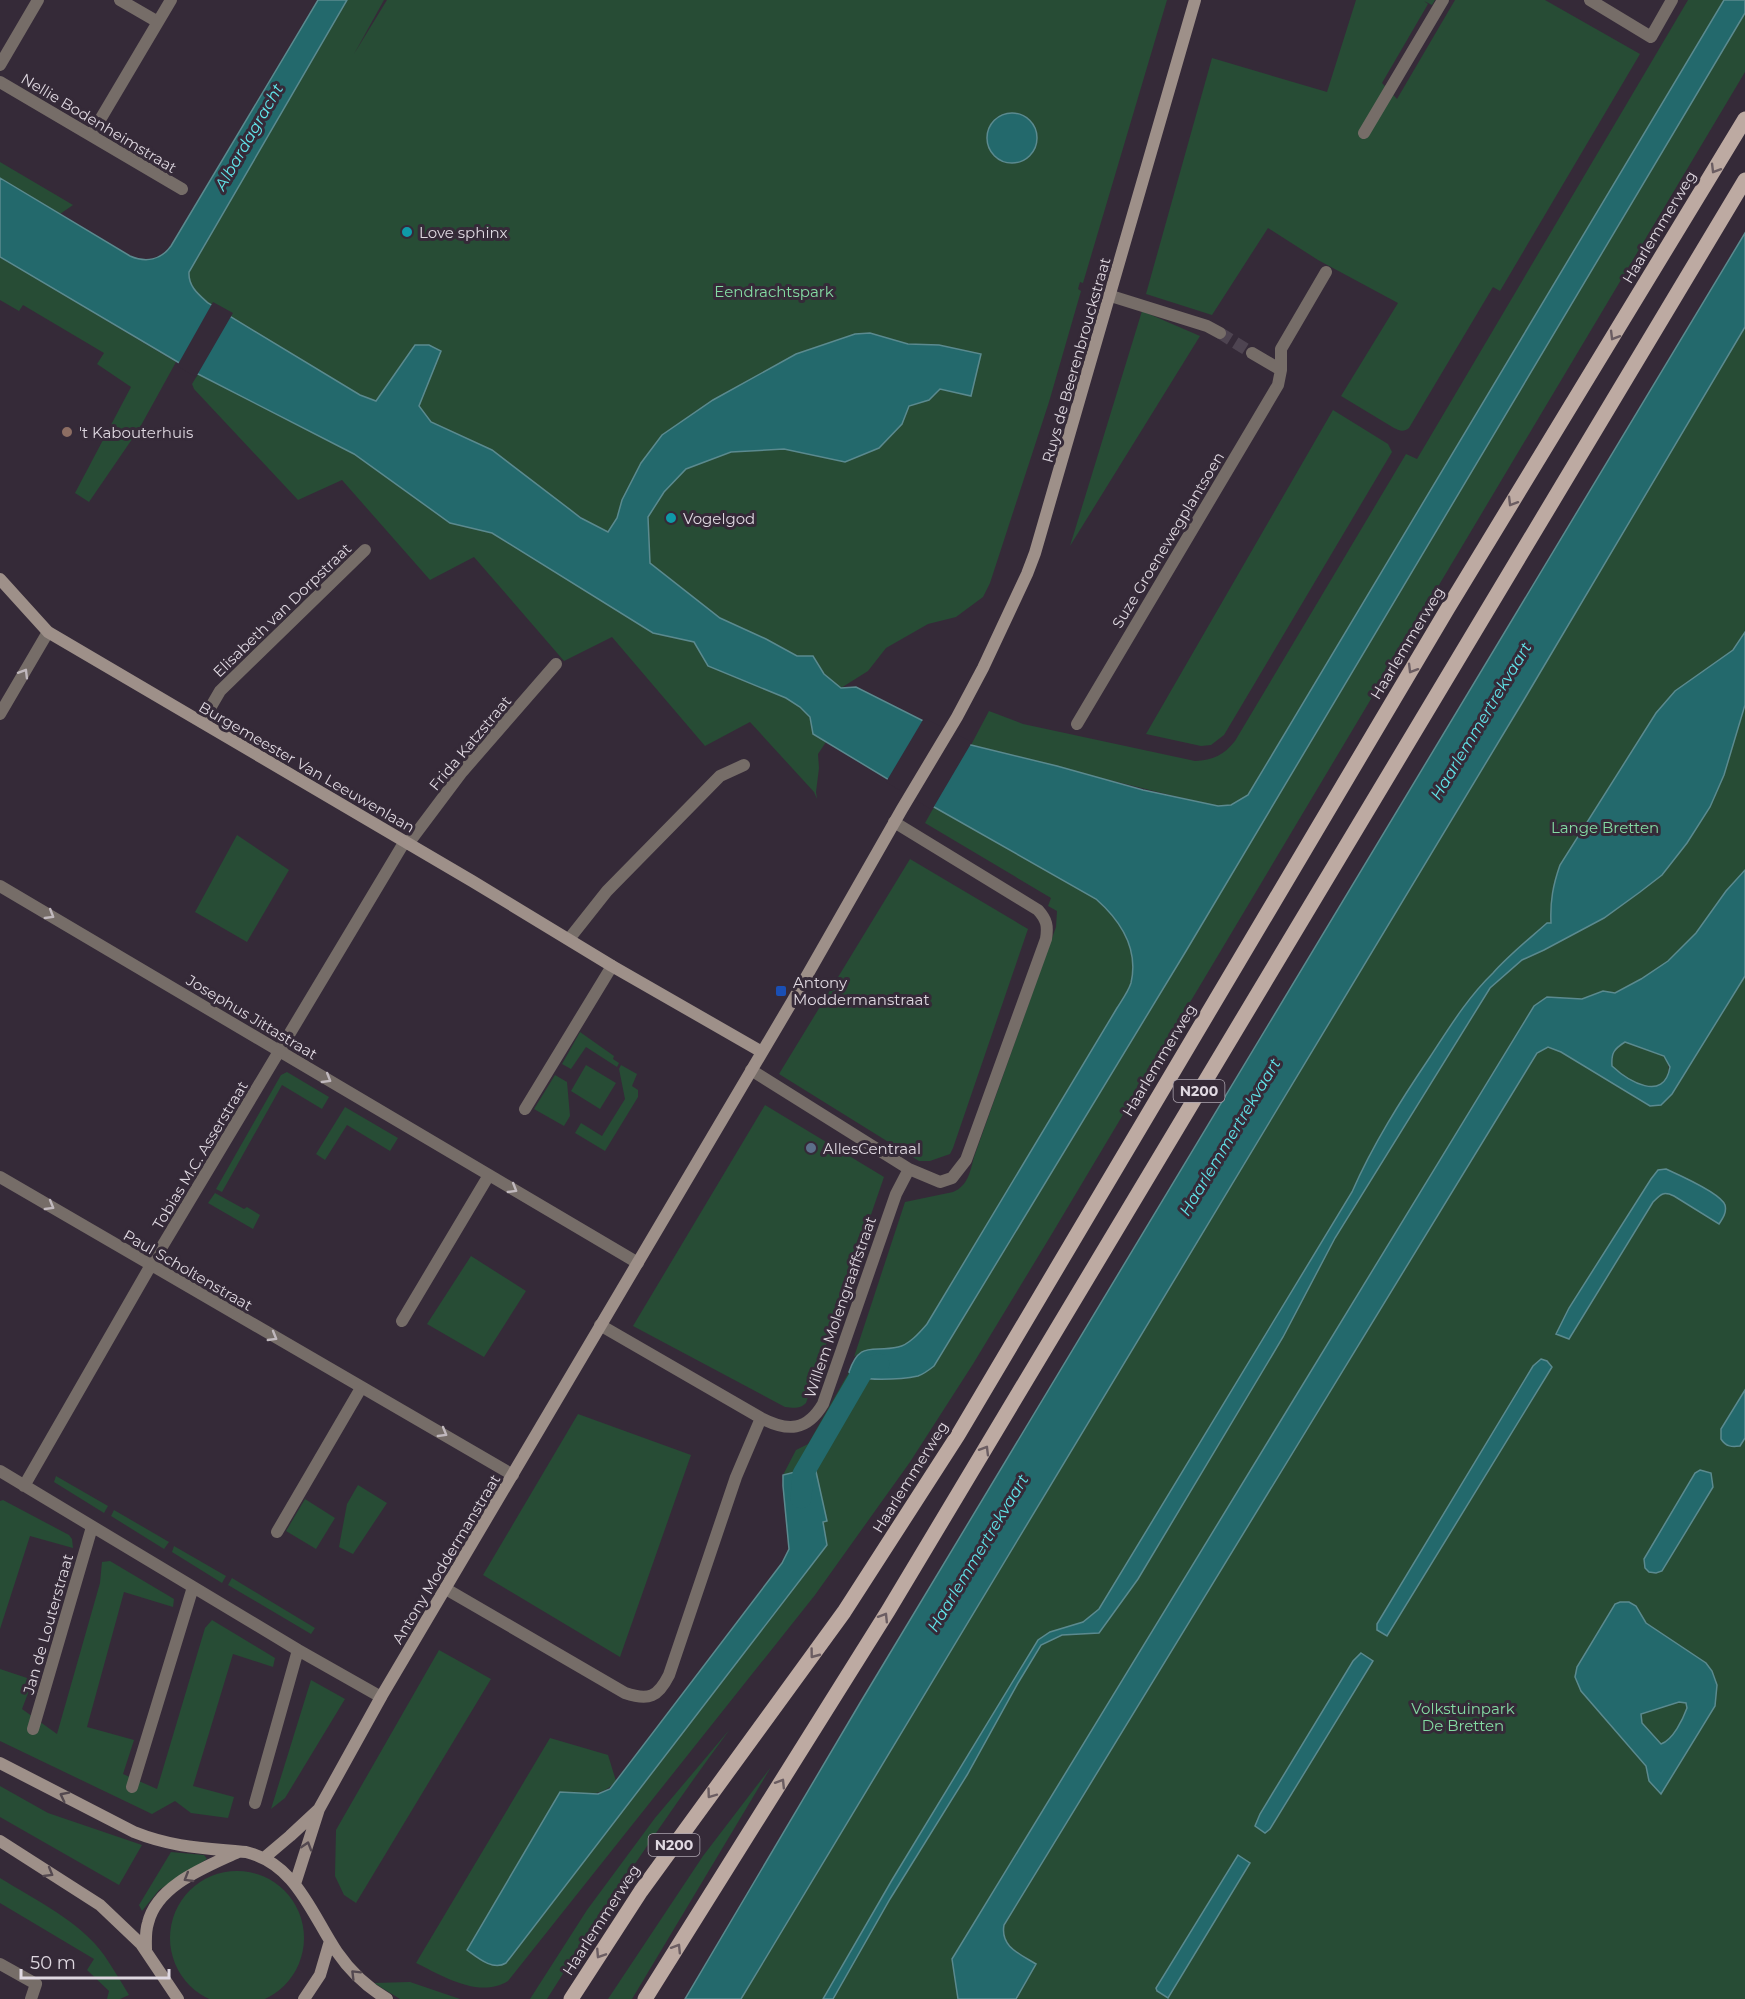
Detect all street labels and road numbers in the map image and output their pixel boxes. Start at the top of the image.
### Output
street label: Nellie Bodenheimstraat [18,69,180,177]
street label: Haarlemmerweg [1618,167,1700,287]
street label: Ruys de Beerenbrouckstraat [1038,255,1114,465]
street label: Suze Groenewegplantsoen [1108,448,1228,632]
street label: Elisabeth van Dorpstraat [209,539,355,681]
street label: Haarlemmerweg [1366,583,1448,703]
street label: Frida Katzstraat [425,692,515,794]
street label: Burgemeester Van Leeuwenlaan [196,697,418,837]
street label: Josephus Jittastraat [182,970,321,1064]
street label: Haarlemmerweg [1118,1000,1200,1120]
street label: Tobias M.C. Asserstraat [148,1077,252,1233]
road number: N200 [1174,1080,1224,1102]
street label: Willem Molengraaffstraat [800,1214,880,1400]
street label: Paul Scholtenstraat [120,1225,256,1315]
street label: Haarlemmerweg [868,1418,952,1536]
street label: Antony Moddermanstraat [388,1471,504,1647]
street label: Jan de Louterstraat [19,1552,77,1697]
road number: N200 [648,1834,700,1856]
street label: Haarlemmerweg [558,1861,644,1979]

